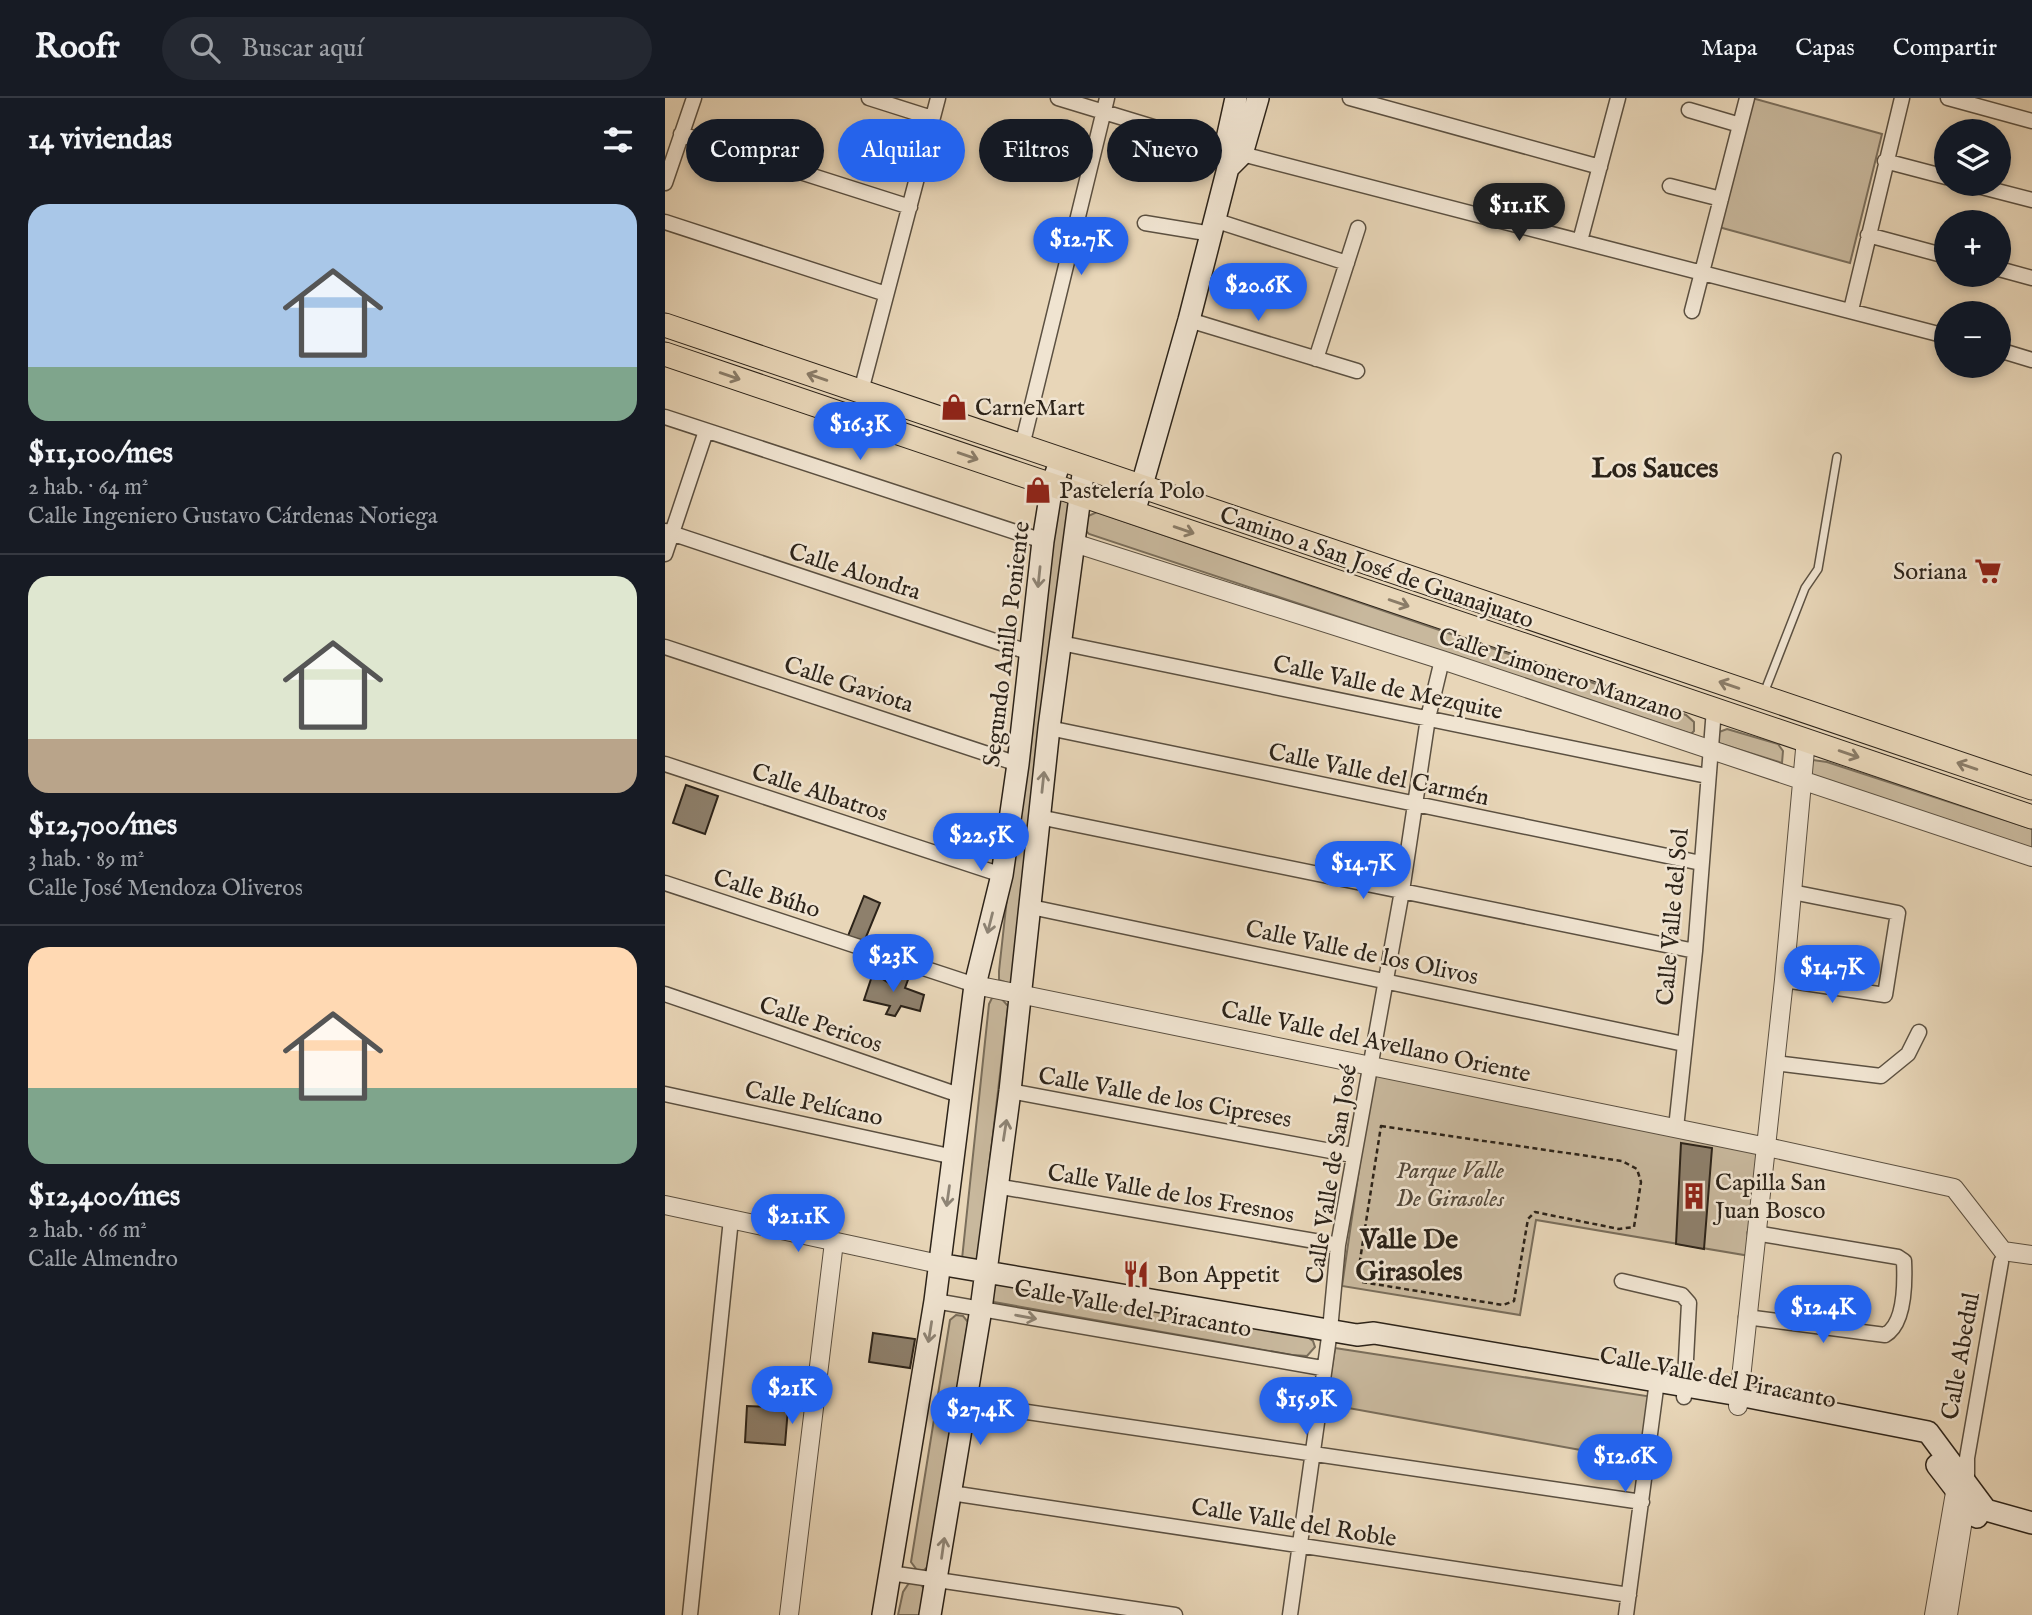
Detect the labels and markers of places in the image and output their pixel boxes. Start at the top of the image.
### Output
pin: $11.1K [1462,184,1576,243]
pin: $12.7K [1024,218,1138,277]
pin: $20.6K [1201,264,1315,323]
shop icon: CarneMart [939,392,969,422]
place label: CarneMart [975,393,1085,424]
pin: $16.3K [803,402,917,462]
shop icon: Pastelería Polo [1023,475,1053,505]
place label: Pastelería Polo [1059,476,1205,507]
supermarket icon: Soriana [1973,556,2003,586]
place label: Soriana [1893,557,1968,588]
pin: $22.5K [924,814,1038,873]
pin: $14.7K [1306,842,1420,901]
pin: $23K [852,934,934,994]
pin: $14.7K [1775,946,1889,1005]
place label: Capilla San Juan Bosco [1712,1168,1826,1227]
building icon: Capilla San Juan Bosco [1679,1181,1709,1211]
pin: $21.1K [741,1194,855,1254]
restaurant icon: Bon Appetit [1121,1259,1151,1289]
place label: Bon Appetit [1157,1260,1280,1291]
pin: $12.4K [1766,1286,1880,1345]
pin: $21K [751,1366,833,1426]
pin: $15.9K [1249,1378,1363,1437]
pin: $27.4K [923,1388,1037,1447]
pin: $12.6K [1568,1434,1682,1494]

